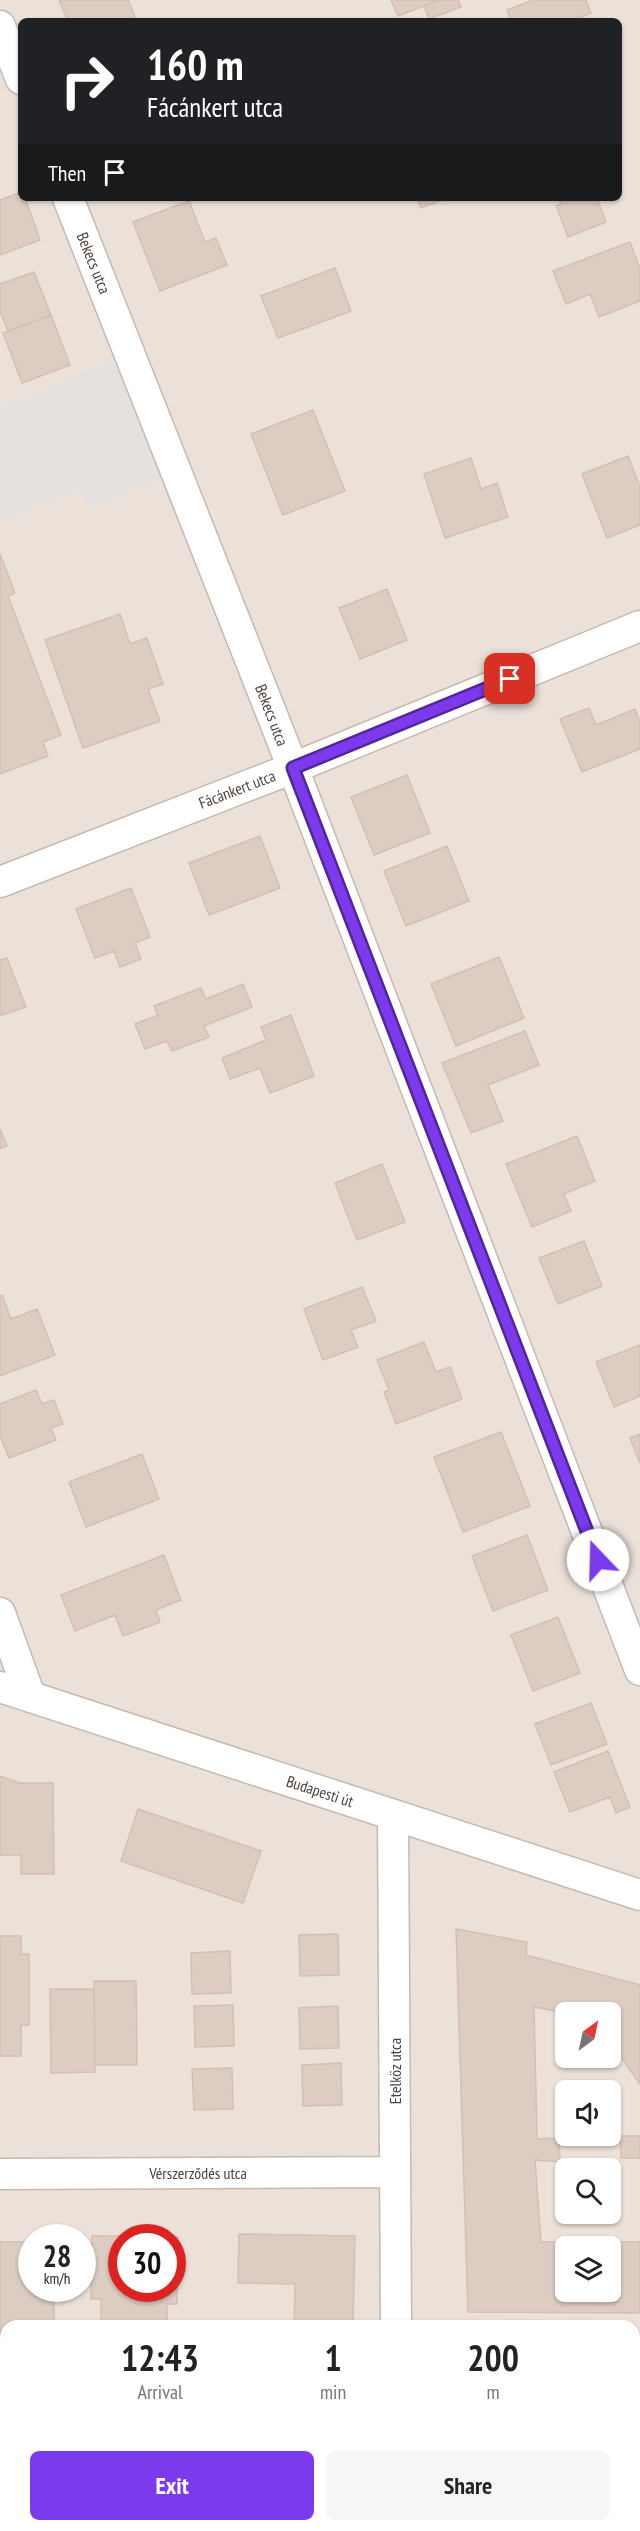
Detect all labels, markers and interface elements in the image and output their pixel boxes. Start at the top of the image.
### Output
text: 160 m [147,37,244,92]
icon: right [48,42,126,120]
text: Fácánkert utca [147,90,283,124]
icon: arrive [98,156,131,189]
text: Then [48,159,86,187]
street label: Bekecs utca [73,229,115,297]
pin [484,653,535,704]
icon: arrive [493,662,526,695]
street label: Bekecs utca [251,681,293,749]
street label: Fácánkert utca [196,765,278,813]
position arrow [566,1528,630,1592]
street label: Budapesti út [284,1771,357,1811]
north arrow [555,2002,621,2068]
map controls [555,2002,621,2302]
street label: Etelköz utca [385,2038,405,2104]
button: sound [555,2080,621,2146]
button: search [555,2158,621,2224]
street label: Vérszerződés utca [148,2163,247,2183]
speed limit sign: 30 [108,2224,186,2302]
text: 28 [43,2236,71,2275]
button: layers [555,2236,621,2302]
text: km/h [44,2269,70,2288]
text: 12:43 [121,2334,199,2381]
text: 1 [324,2334,342,2381]
text: 200 [467,2334,519,2381]
text: Arrival [137,2379,183,2405]
text: min [320,2379,346,2405]
text: m [487,2379,500,2405]
button: Exit [30,2451,314,2520]
button: Share [326,2451,610,2520]

